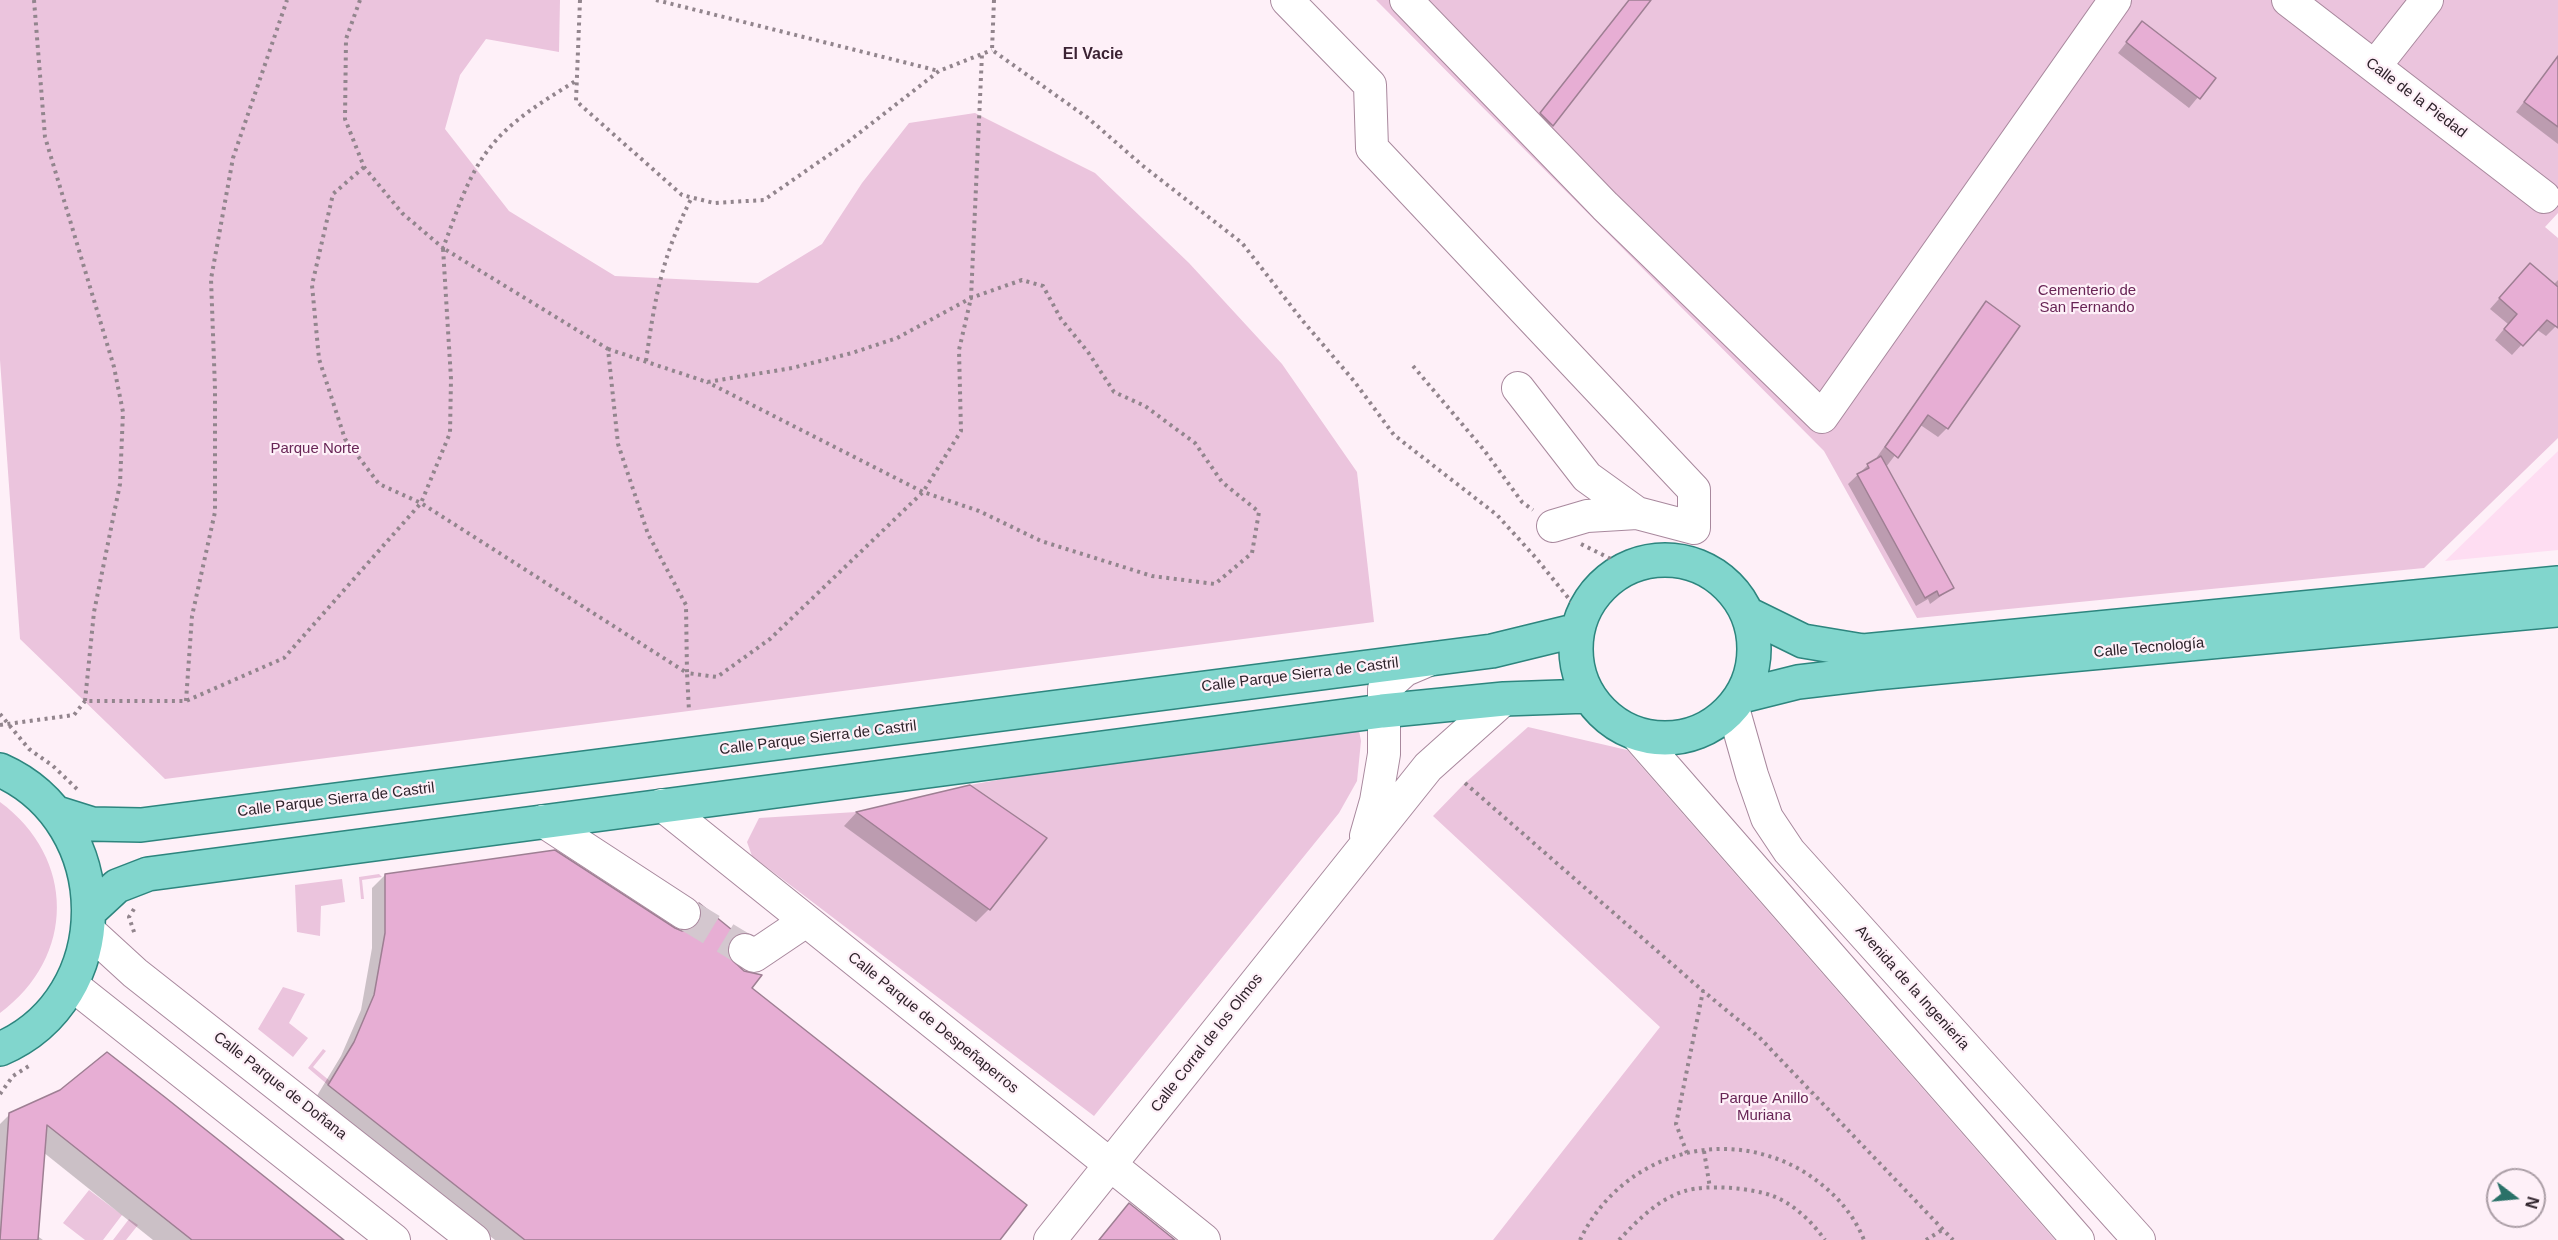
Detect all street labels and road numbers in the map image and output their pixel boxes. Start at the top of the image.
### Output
street label: Calle de la Piedad [2362,54,2470,142]
street label: Calle Tecnología [2093,634,2205,662]
street label: Calle Parque Sierra de Castril [1200,654,1400,696]
street label: Calle Parque Sierra de Castril [718,717,918,759]
street label: Calle Parque Sierra de Castril [236,779,436,821]
street label: Avenida de la Ingeniería [1851,922,1973,1054]
street label: Calle Parque de Despeñaperros [844,949,1022,1097]
street label: Calle Corral de los Olmos [1147,970,1267,1116]
street label: Calle Parque de Doñana [210,1028,350,1144]

